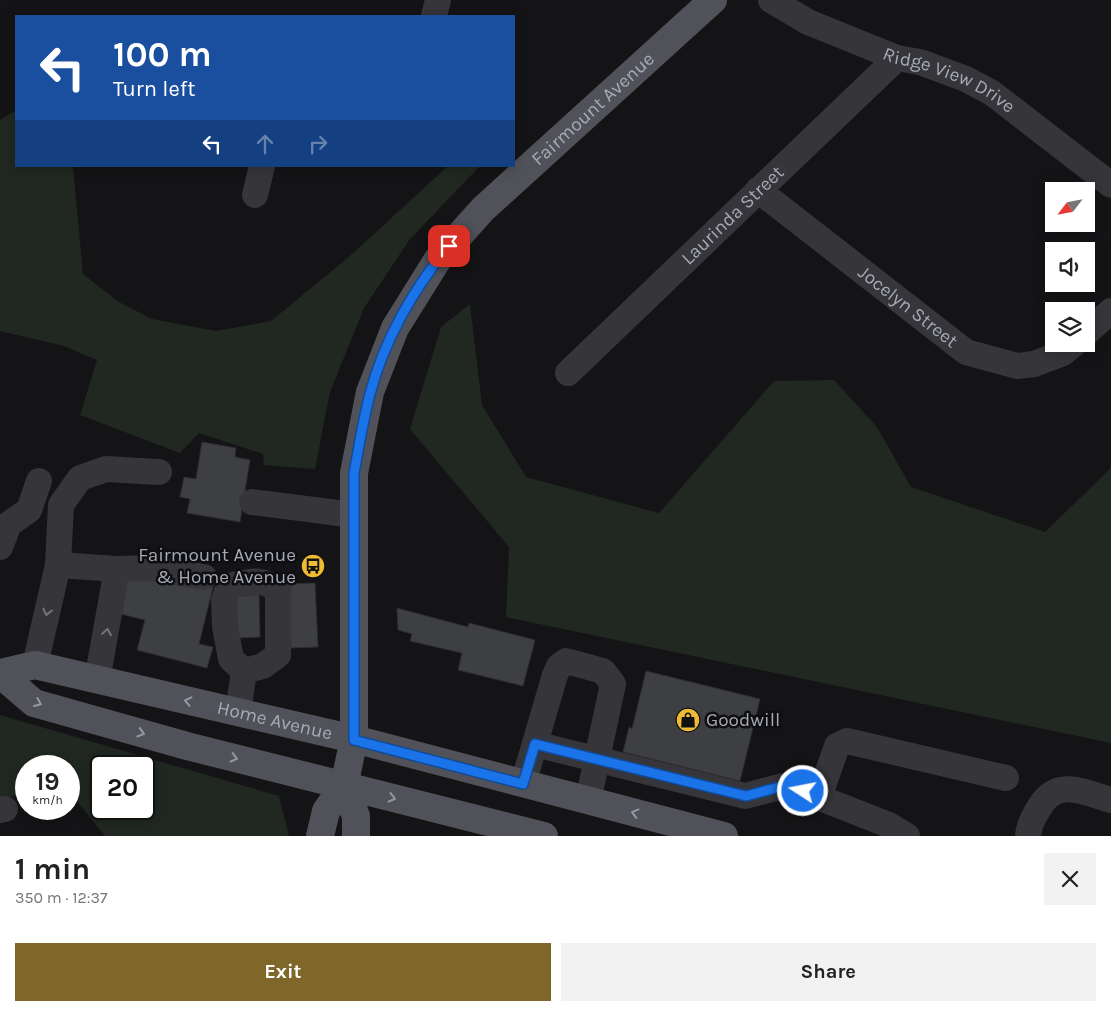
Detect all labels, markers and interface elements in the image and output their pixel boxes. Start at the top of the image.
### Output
text: 100 m [113,34,212,75]
icon: left [30,35,95,100]
street label: Ridge View Drive [880,42,1019,118]
street label: Fairmount Avenue [527,48,659,170]
text: Turn left [113,76,196,102]
icon: left [198,130,226,158]
icon: ahead [251,130,279,158]
icon: right [304,130,332,158]
street label: Laurinda Street [677,161,788,269]
north arrow [1045,182,1095,232]
map controls [1045,182,1095,352]
pin [428,225,470,267]
icon: arrive [435,232,463,260]
button: sound [1045,242,1095,292]
street label: Jocelyn Street [854,261,962,352]
button: layers [1045,302,1095,352]
place label: Fairmount Avenue & Home Avenue [138,544,296,588]
bus stop icon: Fairmount Avenue & Home Avenue [300,553,326,579]
one-way arrow [43,608,53,617]
one-way arrow [101,628,112,636]
one-way arrow [183,696,192,707]
one-way arrow [33,697,42,708]
street label: Home Avenue [215,697,335,745]
shop icon: Goodwill [675,707,701,733]
place label: Goodwill [706,709,780,731]
one-way arrow [137,727,145,738]
one-way arrow [230,752,239,763]
speed limit sign: 20 [90,755,155,820]
position arrow [776,764,828,816]
text: 19 [35,767,60,796]
one-way arrow [387,792,395,802]
text: km/h [32,793,63,807]
one-way arrow [630,808,639,819]
text: 1 min [15,851,90,887]
button: close [1044,853,1096,905]
text: 350 m · 12:37 [15,888,107,907]
button: Exit [15,943,551,1001]
button: Share [561,943,1096,1001]

